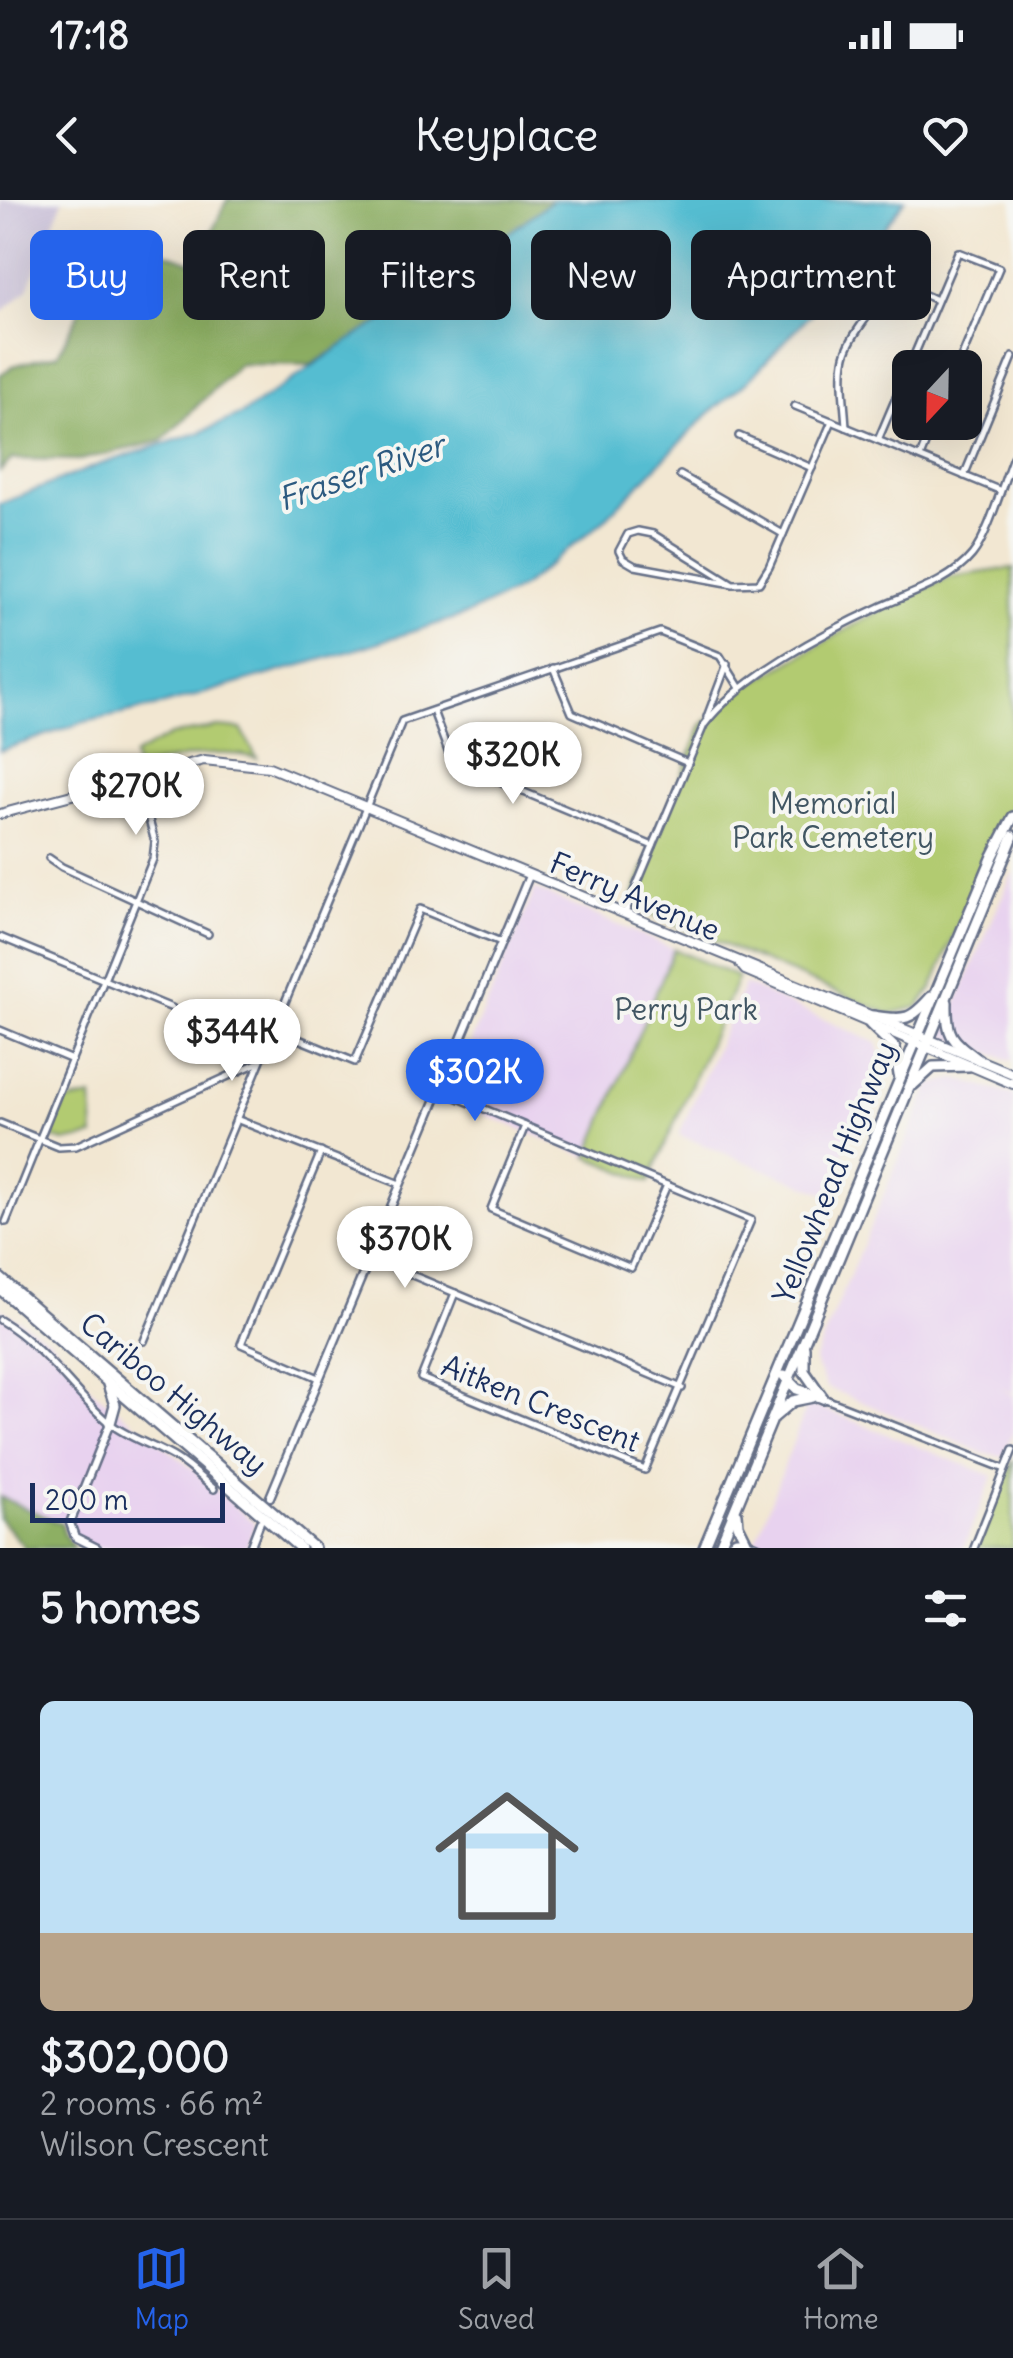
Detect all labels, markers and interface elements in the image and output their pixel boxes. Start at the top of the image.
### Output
text: 17:18 [50,12,129,59]
text: Keyplace [414,107,599,163]
icon: back [40,108,95,163]
icon: heart [918,108,973,163]
chip: Buy [30,230,163,320]
chip: Rent [183,230,325,320]
chip: Filters [345,230,511,320]
chip: New [531,230,671,320]
chip: Apartment [691,230,931,320]
north arrow [892,350,982,440]
map controls [892,350,982,440]
water label: Fraser River [272,423,453,520]
pin: $320K [443,722,583,807]
text: $320K [466,734,560,775]
pin: $270K [66,753,206,838]
text: $270K [90,765,182,806]
park label: Memorial Park Cemetery [732,784,934,856]
street label: Ferry Avenue [544,843,726,949]
park label: Perry Park [614,990,758,1028]
pin: $344K [162,999,302,1084]
text: $344K [186,1011,278,1052]
street label: Yellowhead Highway [764,1035,904,1309]
pin: $302K [405,1039,545,1124]
text: $302K [428,1051,522,1092]
pin: $370K [335,1206,475,1291]
text: $370K [359,1218,451,1259]
street label: Cariboo Highway [73,1304,275,1482]
street label: Aitken Crescent [436,1346,646,1460]
scale bar [30,1478,225,1522]
text: 200 m [45,1482,128,1518]
icon: filters [918,1581,973,1636]
text: 5 homes [40,1582,201,1634]
icon: home [417,1766,597,1946]
text: $302,000 [40,2031,230,2083]
text: 2 rooms · 66 m² [40,2083,263,2124]
text: Wilson Crescent [40,2124,269,2165]
tab: Map [134,2241,189,2337]
tab: Saved [458,2241,535,2337]
tab: Home [803,2241,879,2337]

